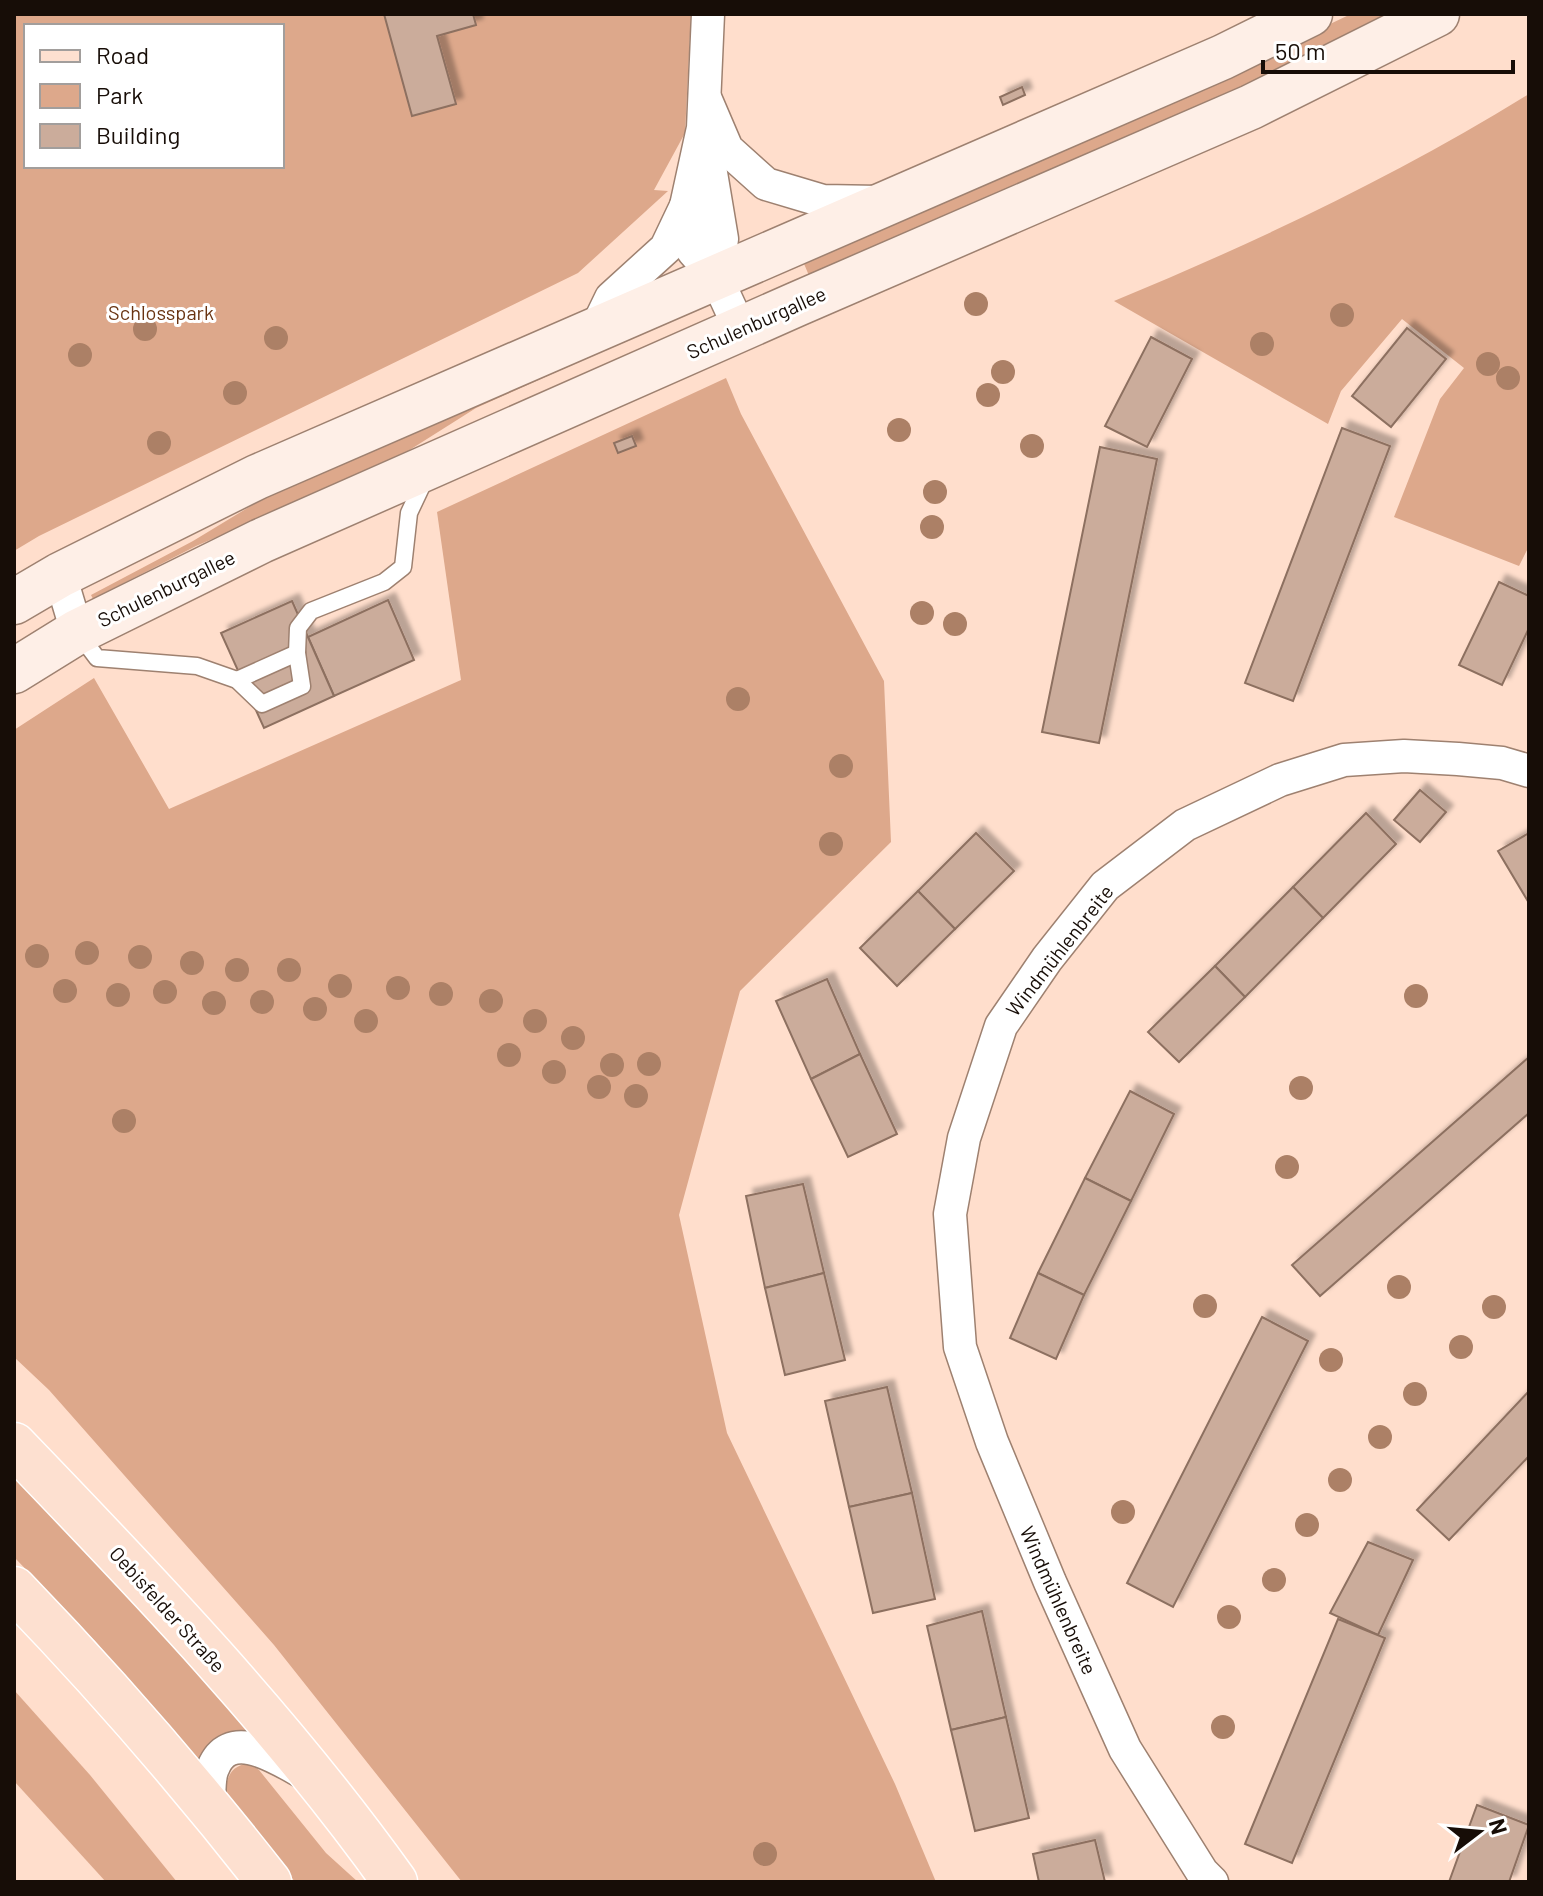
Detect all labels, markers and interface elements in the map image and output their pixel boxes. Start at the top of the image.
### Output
legend [24,24,284,168]
scale bar [1263,24,1513,74]
text: 50 m [1275,36,1326,65]
text: Road [96,40,149,69]
text: Park [96,80,143,109]
text: Building [96,120,180,149]
street label: Schulenburgallee [683,281,829,363]
park label: Schlosspark [108,300,214,324]
street label: Schulenburgallee [93,544,239,632]
street label: Windmühlenbreite [1000,880,1118,1020]
street label: Windmühlenbreite [1016,1522,1102,1678]
street label: Oebisfelder Straße [105,1541,231,1677]
north arrow [1439,1792,1519,1872]
text: N [1485,1816,1514,1837]

